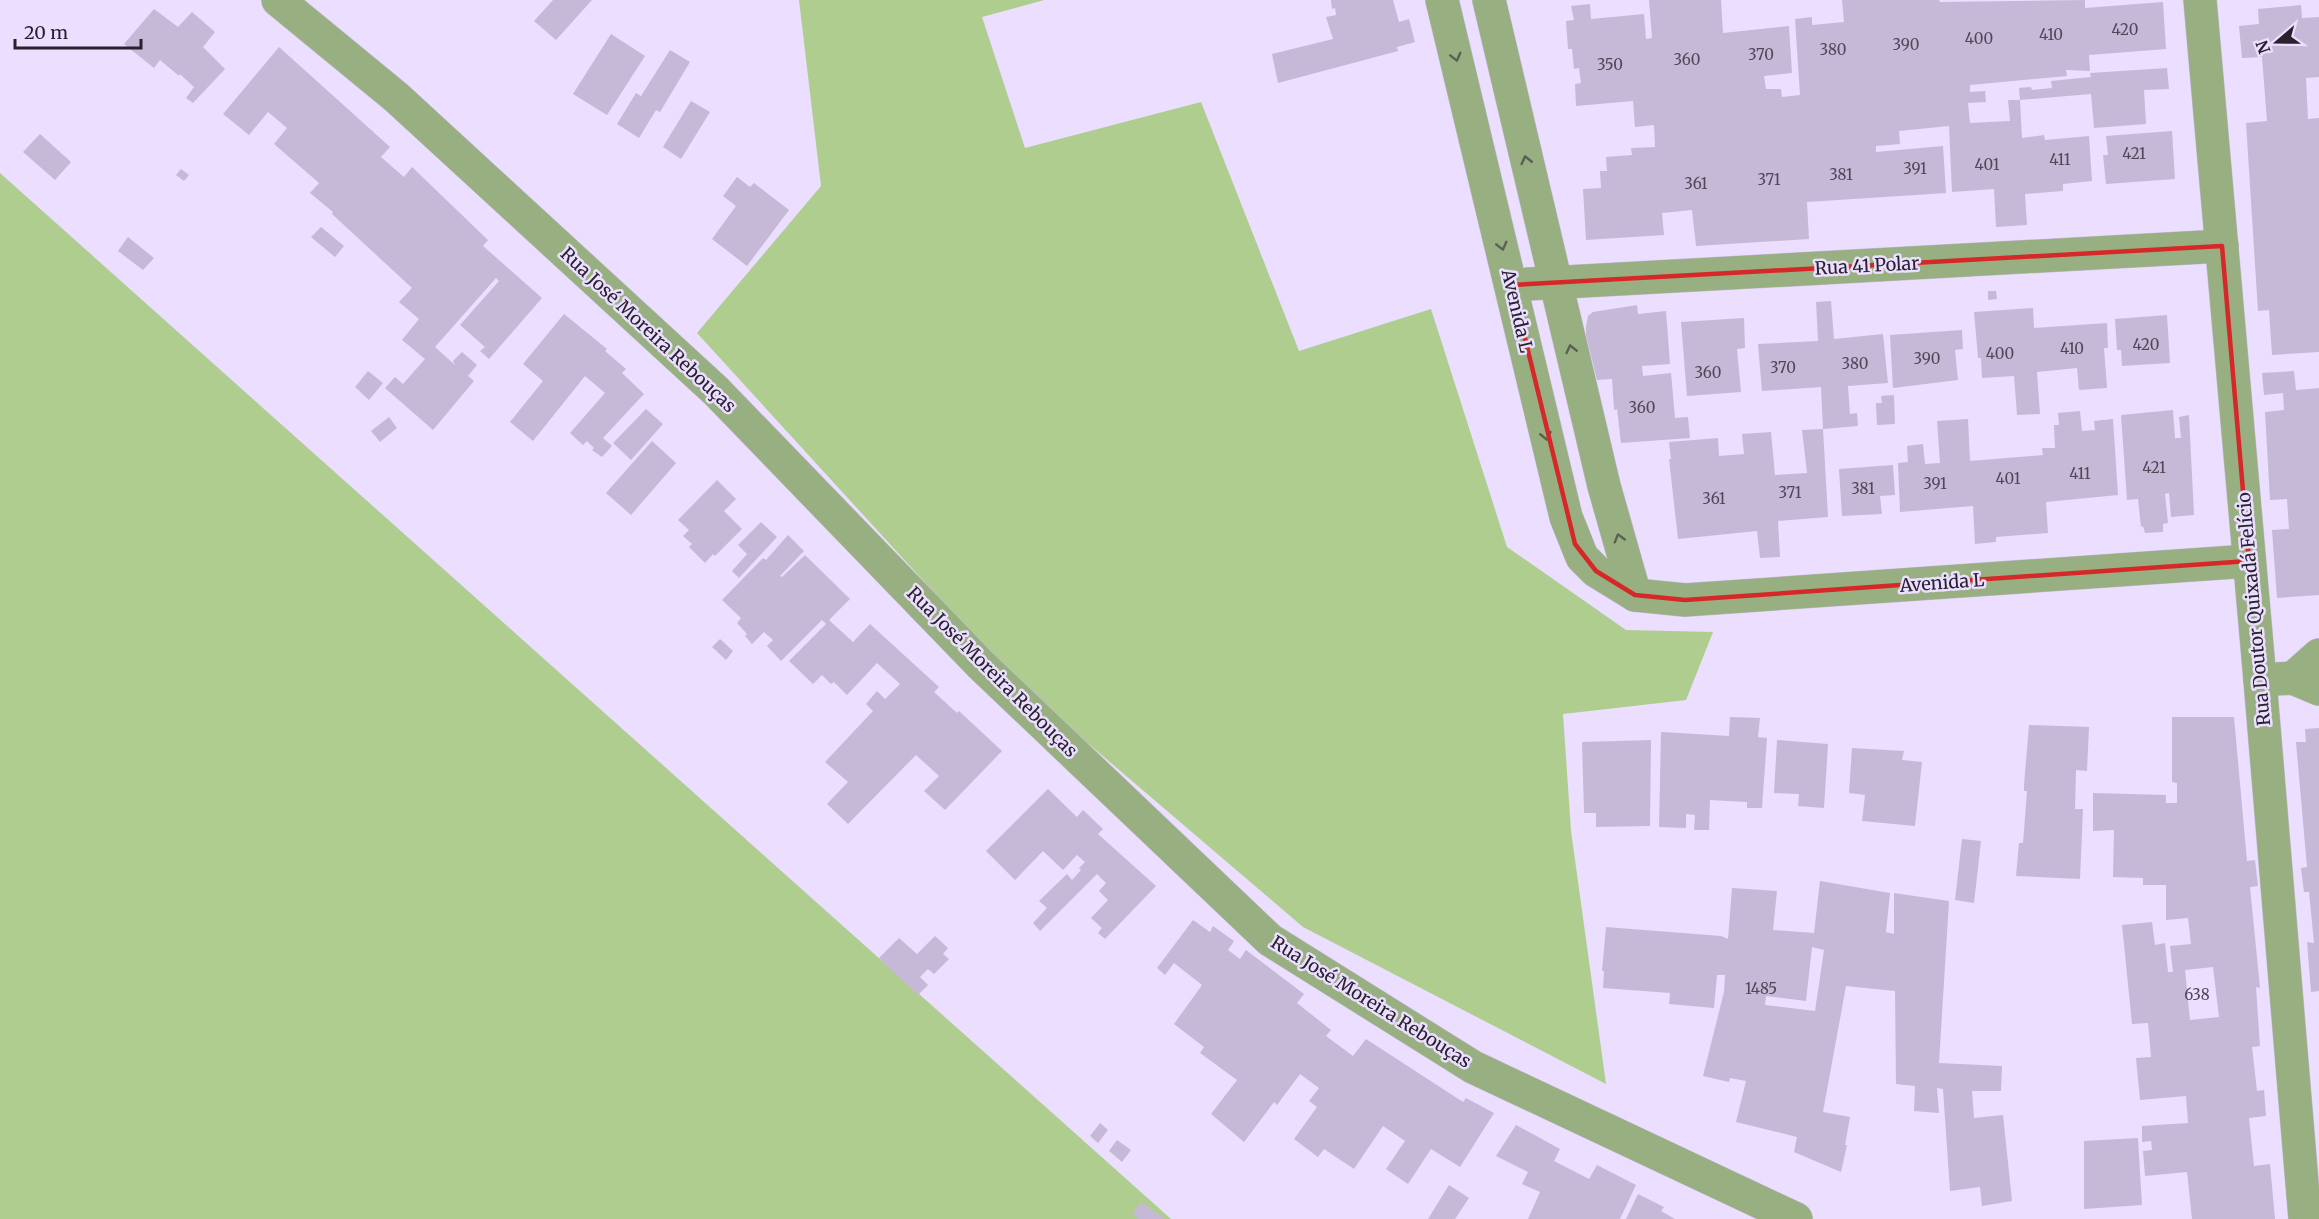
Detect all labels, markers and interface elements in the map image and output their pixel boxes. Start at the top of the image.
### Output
scale bar [15,12,141,50]
north arrow [2247,12,2307,72]
house number: 420 [2112,20,2138,39]
text: 20 m [24,21,68,44]
house number: 410 [2039,25,2063,44]
house number: 400 [1965,29,1993,48]
house number: 390 [1893,35,1919,54]
text: N [2251,37,2274,56]
house number: 380 [1819,40,1847,59]
house number: 370 [1748,45,1774,64]
house number: 360 [1673,50,1701,69]
one-way arrow [1448,52,1461,62]
house number: 350 [1597,55,1623,74]
house number: 421 [2122,144,2146,163]
house number: 411 [2049,150,2071,169]
one-way arrow [1521,155,1534,165]
house number: 401 [1975,155,2000,174]
house number: 391 [1903,159,1927,178]
house number: 381 [1829,165,1853,184]
house number: 371 [1757,170,1781,189]
house number: 361 [1684,174,1708,193]
one-way arrow [1495,241,1508,251]
street label: Rua José Moreira Rebouças [556,242,741,417]
street label: Rua 41 Polar [1814,251,1920,280]
street label: Avenida L [1497,266,1538,355]
house number: 420 [2133,335,2159,354]
house number: 410 [2060,339,2084,358]
house number: 400 [1986,344,2014,363]
one-way arrow [1566,345,1579,355]
house number: 390 [1914,349,1940,368]
house number: 380 [1841,354,1869,373]
house number: 370 [1770,358,1796,377]
house number: 360 [1694,363,1722,382]
house number: 360 [1628,398,1656,417]
one-way arrow [1539,431,1552,441]
house number: 421 [2142,458,2166,477]
house number: 411 [2069,464,2091,483]
house number: 401 [1996,469,2021,488]
house number: 391 [1923,474,1947,493]
house number: 381 [1851,479,1875,498]
house number: 371 [1778,483,1802,502]
house number: 361 [1702,489,1726,508]
street label: Rua Doutor Quixadá Felício [2232,491,2275,727]
one-way arrow [1614,534,1626,544]
street label: Avenida L [1898,568,1985,597]
street label: Rua José Moreira Rebouças [902,582,1083,762]
street label: Rua José Moreira Rebouças [1267,930,1476,1073]
house number: 1485 [1745,979,1777,998]
house number: 638 [2184,985,2210,1004]

